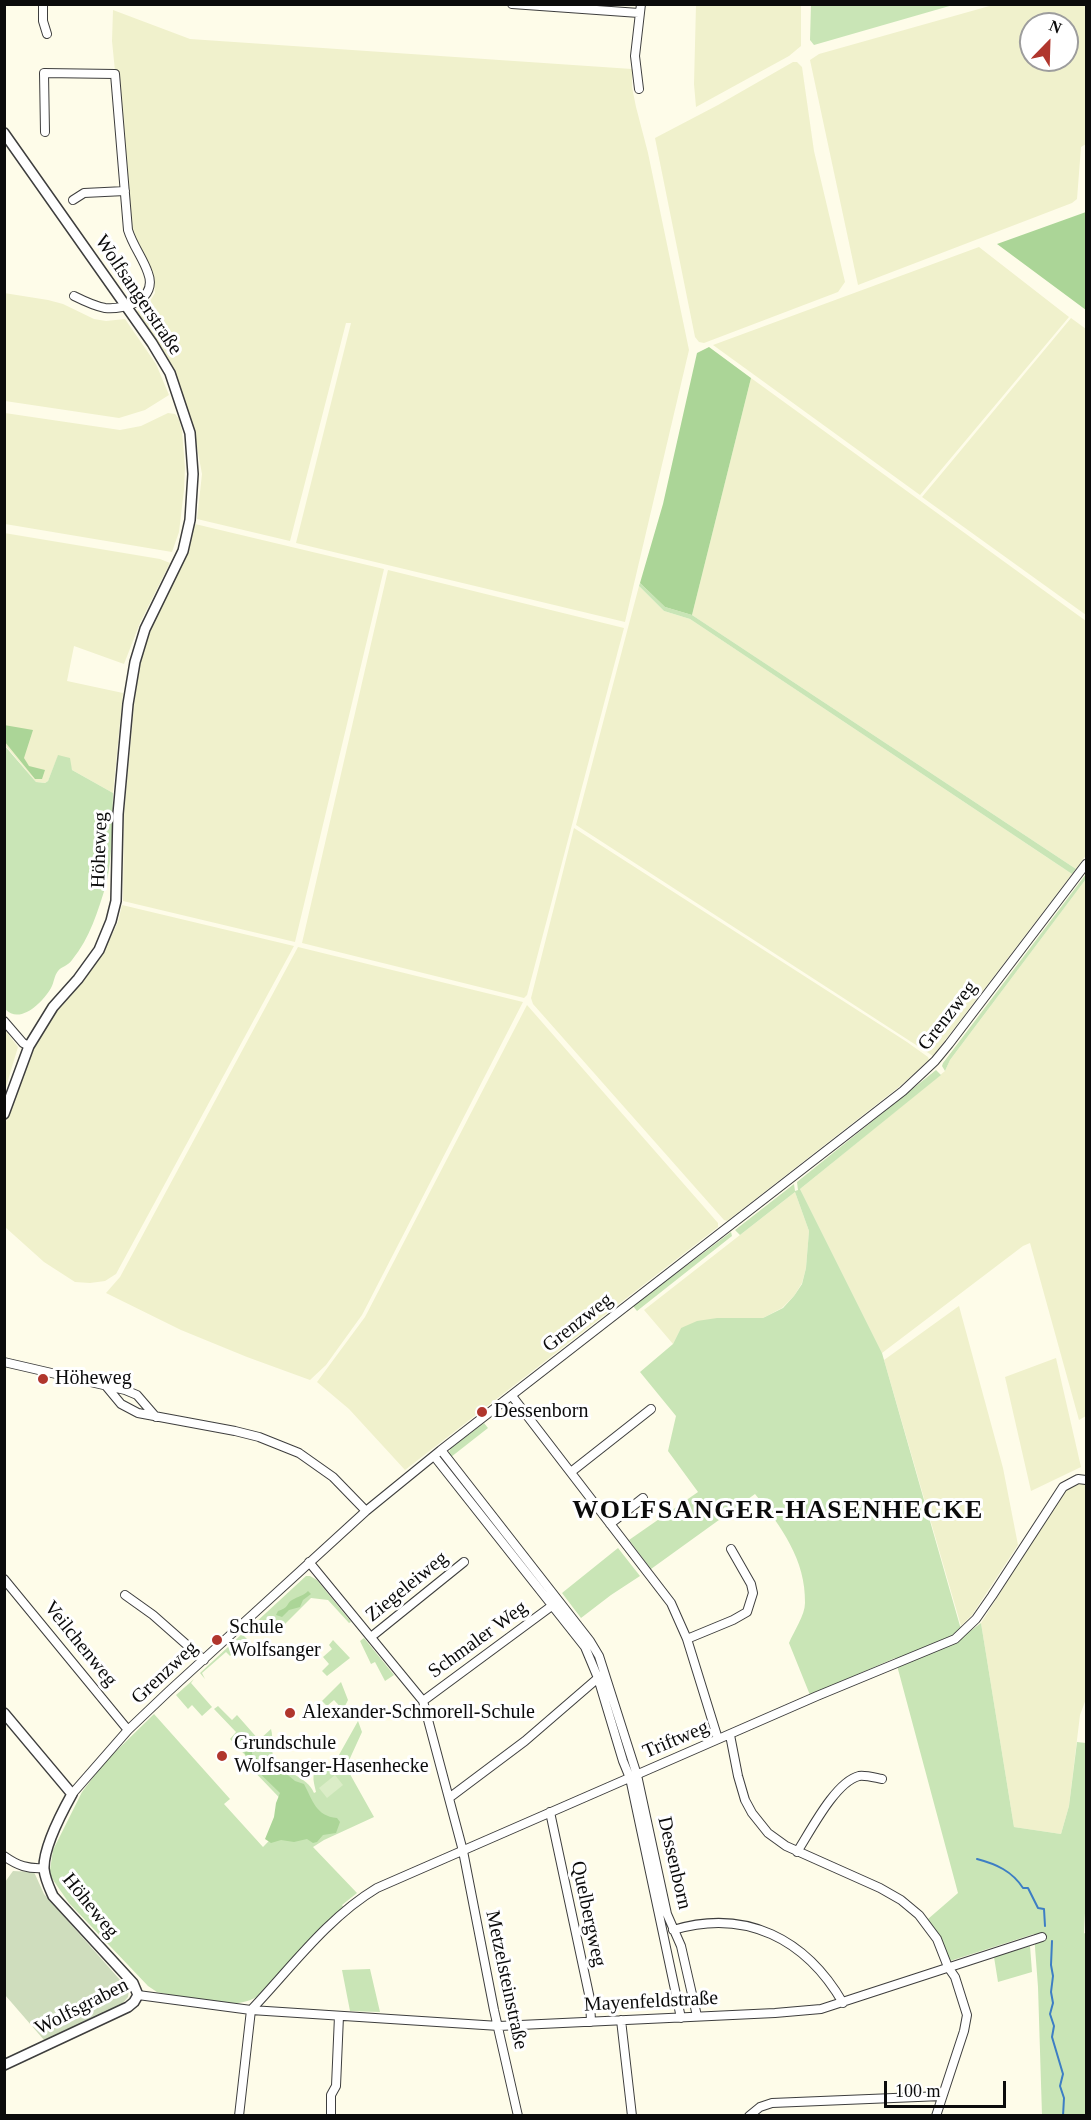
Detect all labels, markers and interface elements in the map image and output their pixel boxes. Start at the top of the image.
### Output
north arrow [1019,12,1079,72]
text: N [1047,17,1064,37]
street label: Wolfsangerstraße [89,230,187,360]
street label: Höheweg [87,811,113,889]
street label: Grenzweg [913,976,983,1056]
street label: Grenzweg [538,1288,618,1358]
place label: Höheweg [55,1367,132,1391]
marker: Höheweg [36,1372,50,1386]
place label: Dessenborn [494,1400,588,1424]
marker: Dessenborn [475,1405,489,1419]
district label: WOLFSANGER-HASENHECKE [572,1495,984,1527]
street label: Ziegeleiweg [361,1547,453,1627]
street label: Veilchenweg [38,1596,122,1692]
street label: Schmaler Weg [424,1596,532,1684]
place label: Schule Wolfsanger [229,1616,321,1663]
marker: Schule Wolfsanger [210,1633,224,1647]
street label: Grenzweg [127,1636,203,1710]
place label: Alexander-Schmorell-Schule [302,1701,535,1725]
marker: Alexander-Schmorell-Schule [283,1706,297,1720]
street label: Triftweg [639,1715,713,1765]
place label: Grundschule Wolfsanger-Hasenhecke [234,1732,429,1779]
marker: Grundschule Wolfsanger-Hasenhecke [215,1749,229,1763]
street label: Dessenborn [652,1814,696,1912]
street label: Quelbergweg [565,1859,611,1969]
street label: Höheweg [57,1869,123,1943]
street label: Metzelsteinstraße [480,1909,532,2051]
street label: Wolfsgraben [31,1973,133,2041]
street label: Mayenfeldstraße [583,1986,719,2018]
scale bar [887,2069,1008,2107]
text: 100 m [895,2081,941,2101]

